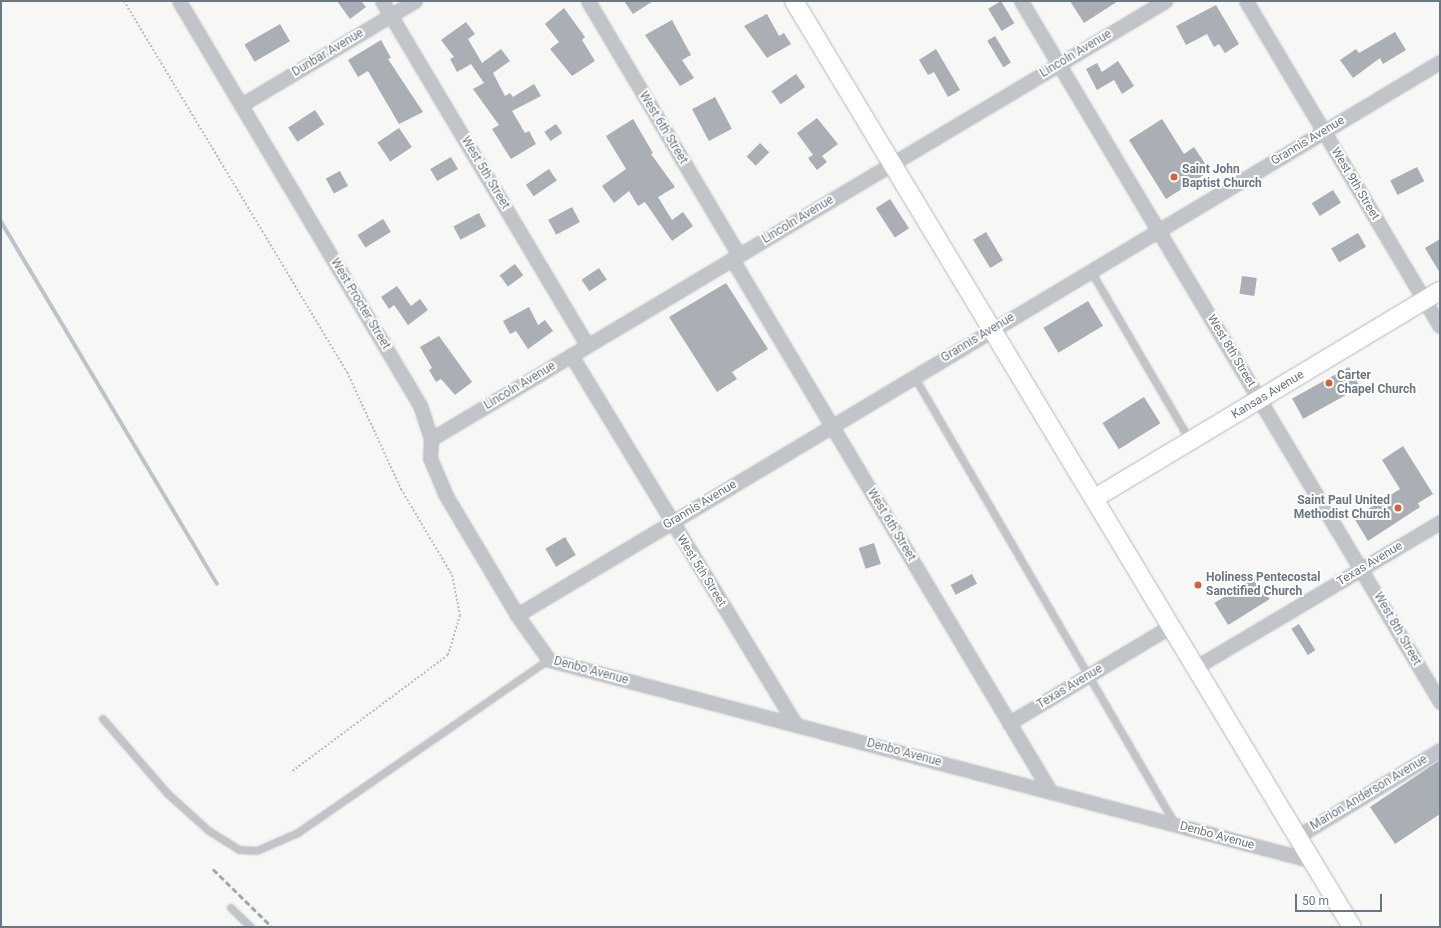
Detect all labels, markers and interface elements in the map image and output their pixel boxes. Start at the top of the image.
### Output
street label: Dunbar Avenue [290,26,366,80]
street label: Lincoln Avenue [1038,27,1114,81]
street label: West 6th Street [636,89,690,167]
street label: Grannis Avenue [1269,113,1347,169]
street label: West 5th Street [458,134,512,212]
street label: West 9th Street [1328,145,1382,223]
place label: Saint John Baptist Church [1182,163,1262,191]
marker: Saint John Baptist Church [1169,172,1179,182]
street label: Lincoln Avenue [760,193,836,247]
street label: West Procter Street [327,256,393,352]
street label: Grannis Avenue [939,310,1017,366]
street label: West 8th Street [1204,312,1258,390]
street label: Lincoln Avenue [482,359,558,413]
street label: Kansas Avenue [1229,368,1307,422]
place label: Carter Chapel Church [1337,369,1416,397]
marker: Carter Chapel Church [1324,378,1334,388]
street label: Grannis Avenue [661,477,739,533]
street label: West 6th Street [864,486,918,564]
place label: Saint Paul United Methodist Church [1294,494,1390,522]
marker: Saint Paul United Methodist Church [1393,503,1403,513]
street label: West 5th Street [673,532,729,610]
street label: Texas Avenue [1335,539,1405,589]
place label: Holiness Pentecostal Sanctified Church [1206,571,1320,599]
marker: Holiness Pentecostal Sanctified Church [1193,580,1203,590]
street label: West 8th Street [1370,590,1424,668]
street label: Denbo Avenue [552,654,630,688]
street label: Texas Avenue [1035,662,1105,712]
street label: Denbo Avenue [865,736,943,770]
street label: Marion Anderson Avenue [1308,752,1430,834]
street label: Denbo Avenue [1178,819,1256,853]
scale bar [1297,886,1384,912]
text: 50 m [1302,894,1329,908]

